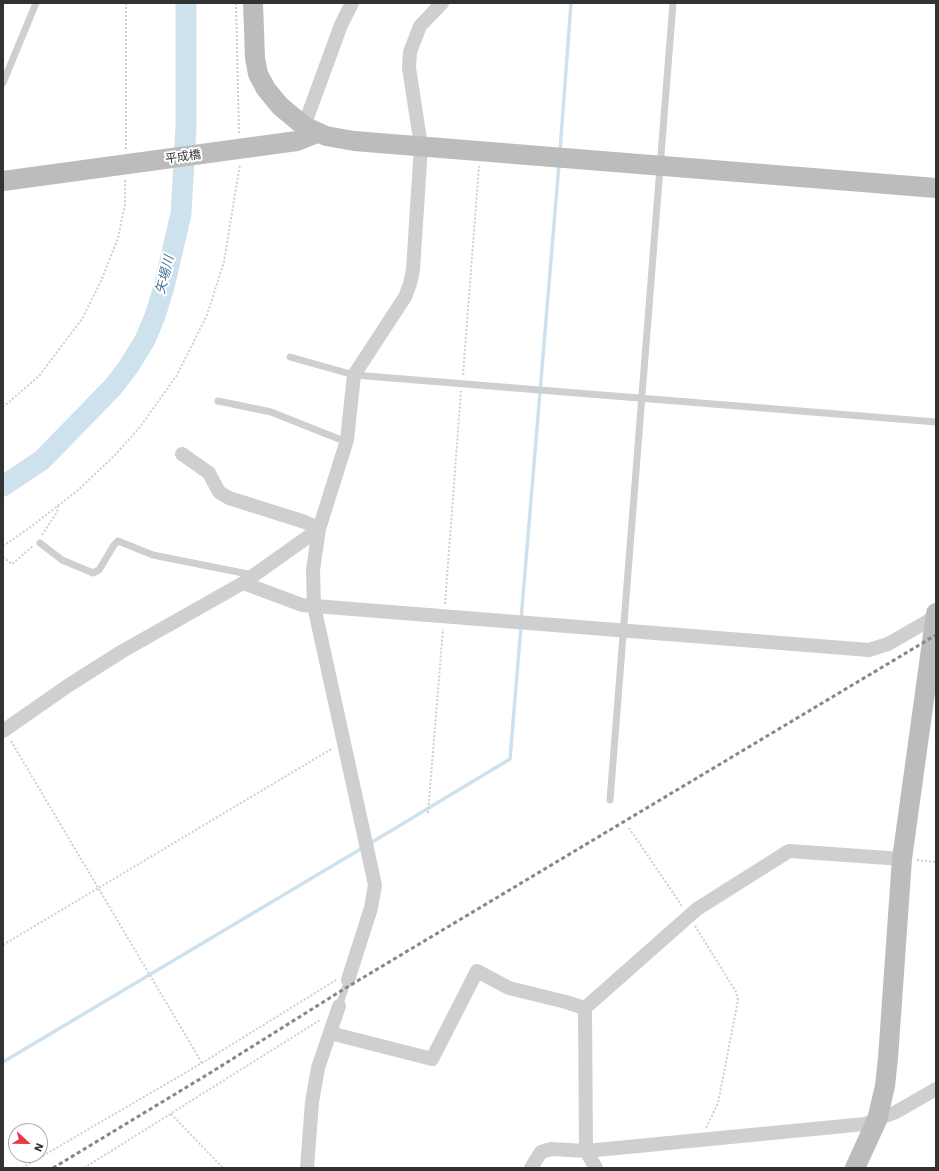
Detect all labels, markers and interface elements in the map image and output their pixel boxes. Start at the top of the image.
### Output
street label: 平成橋 [164,147,202,167]
water label: 矢場川 [153,254,177,296]
north arrow [8,1123,48,1163]
text: N [31,1141,46,1154]

